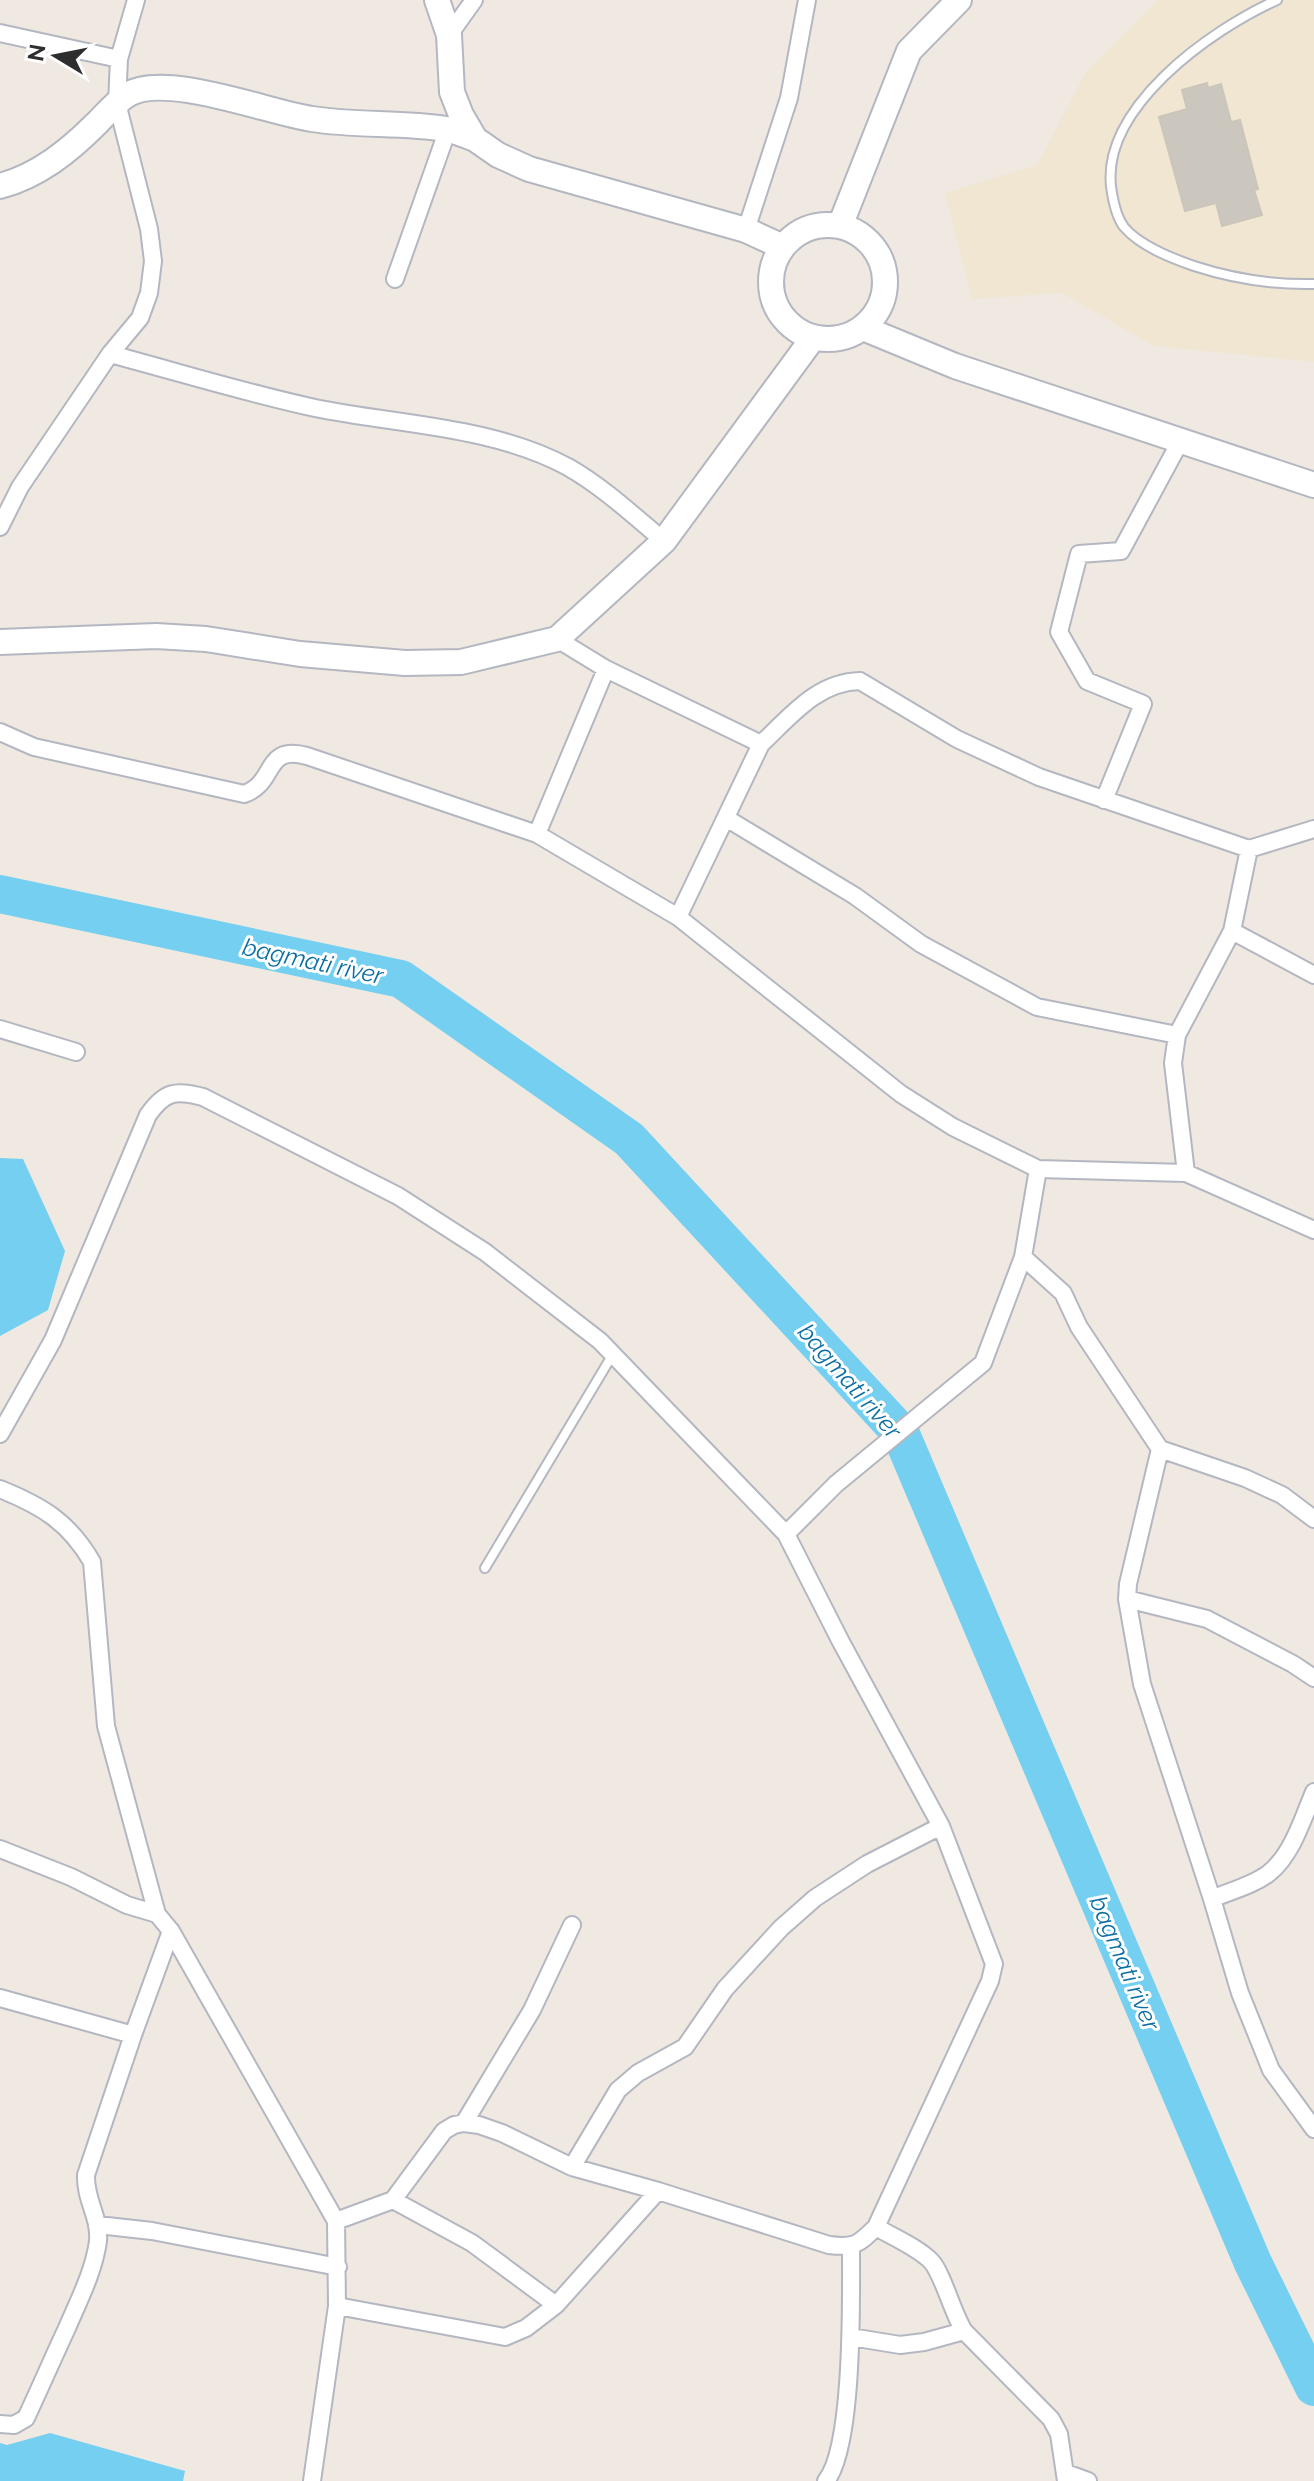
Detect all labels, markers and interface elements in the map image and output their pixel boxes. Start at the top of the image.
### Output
north arrow [16,16,96,96]
text: N [22,42,51,63]
water label: bagmati river [240,932,387,990]
water label: bagmati river [792,1318,908,1445]
water label: bagmati river [1084,1892,1167,2035]

